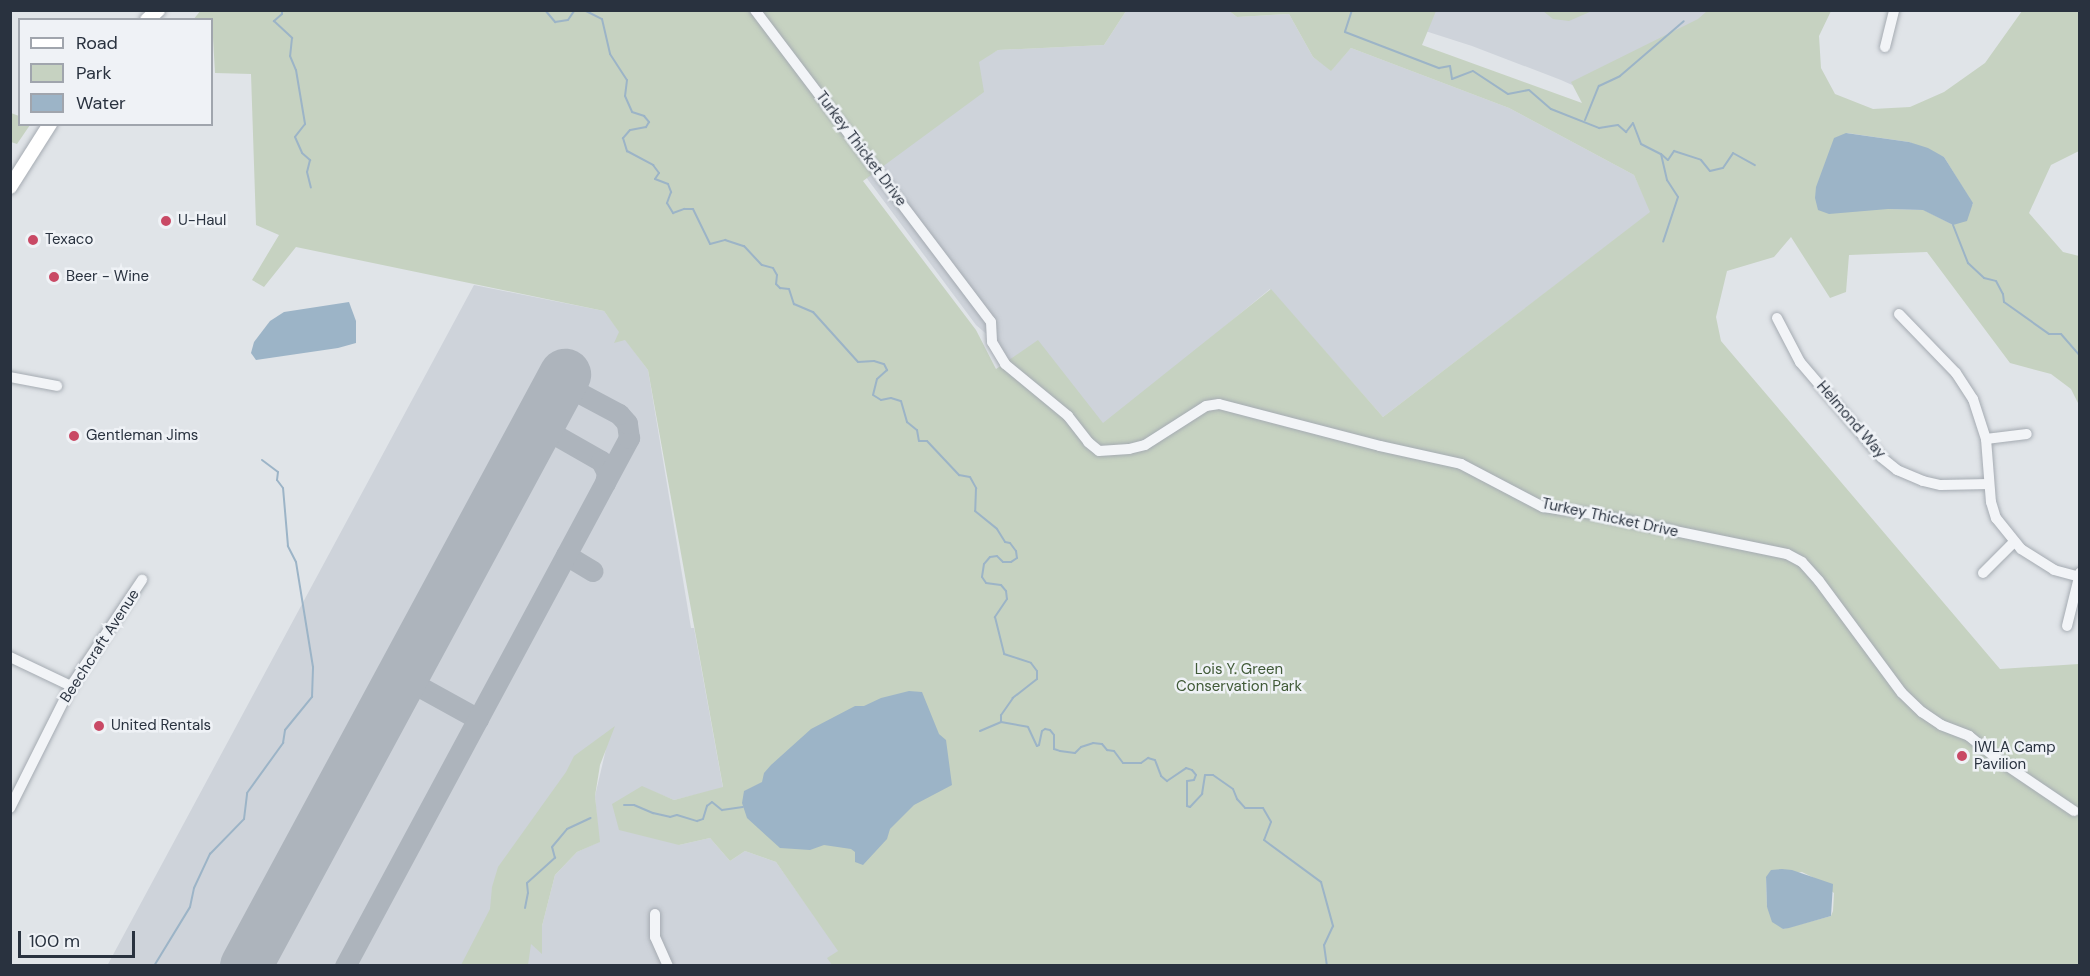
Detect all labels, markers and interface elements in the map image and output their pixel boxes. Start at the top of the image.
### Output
legend [18,18,213,126]
text: Road [76,31,118,55]
text: Park [76,61,112,85]
street label: Turkey Thicket Drive [812,88,910,210]
text: Water [76,91,126,115]
place label: U-Haul [178,212,226,230]
marker: U-Haul [159,214,173,228]
place label: Texaco [45,231,93,249]
marker: Texaco [26,233,40,247]
place label: Beer - Wine [66,268,149,286]
marker: Beer - Wine [47,270,61,284]
street label: Helmond Way [1813,378,1889,462]
place label: Gentleman Jims [86,427,198,445]
marker: Gentleman Jims [67,429,81,443]
street label: Turkey Thicket Drive [1540,495,1680,541]
street label: Beechcraft Avenue [57,586,143,706]
park label: Lois Y. Green Conservation Park [1176,660,1302,695]
place label: United Rentals [111,717,211,735]
marker: United Rentals [92,719,106,733]
place label: IWLA Camp Pavilion [1974,738,2056,773]
marker: IWLA Camp Pavilion [1955,749,1969,763]
scale bar [21,919,138,957]
text: 100 m [29,929,80,953]

